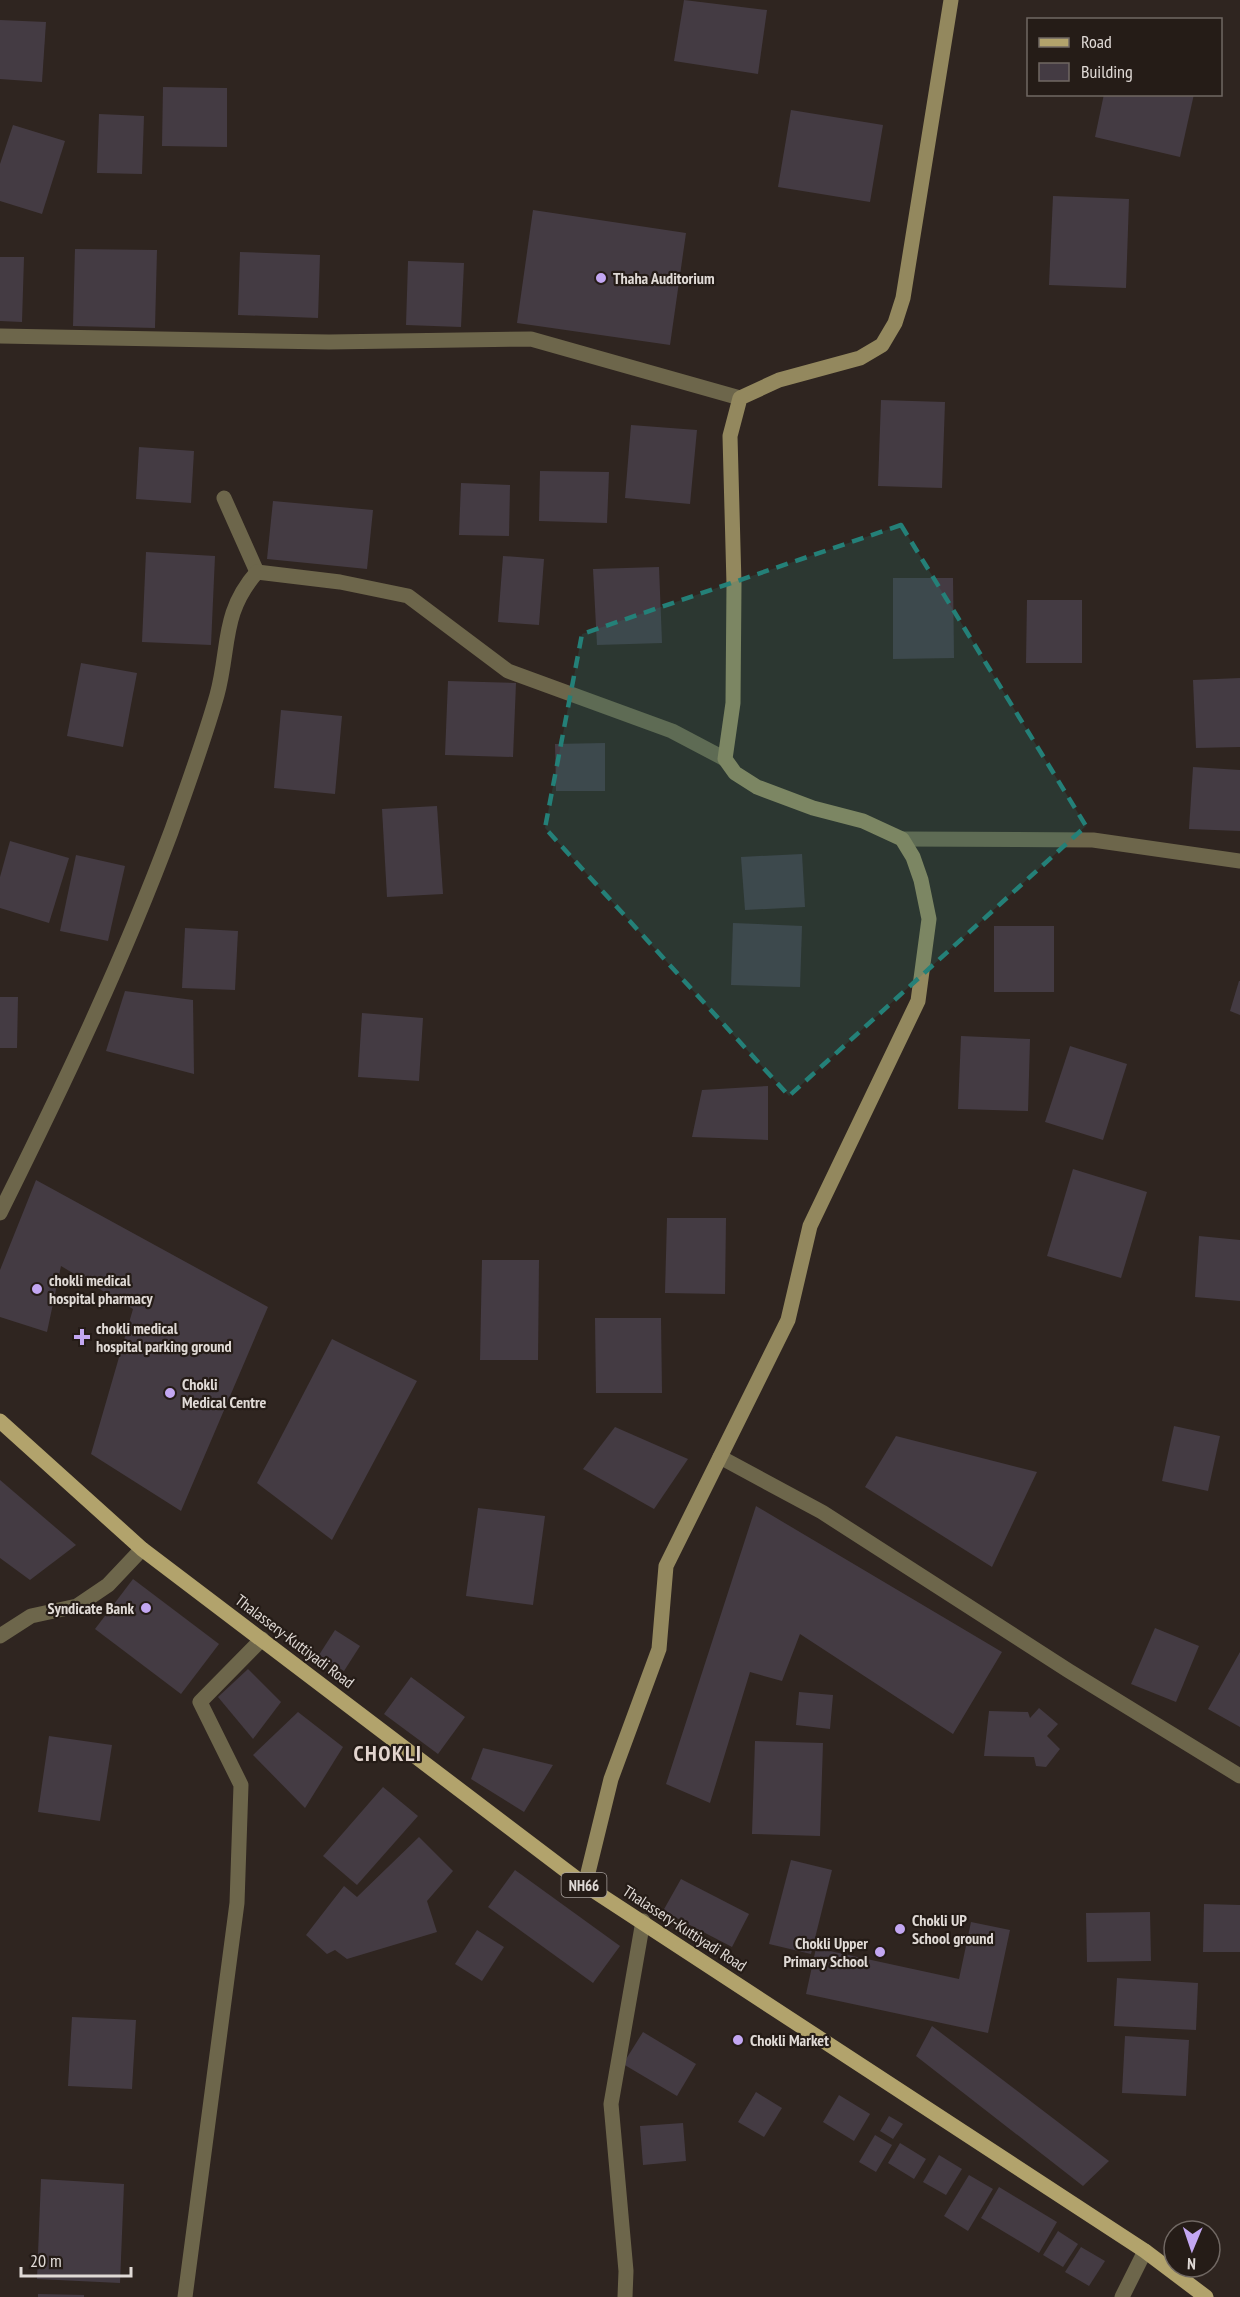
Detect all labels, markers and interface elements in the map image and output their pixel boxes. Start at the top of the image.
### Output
legend [1027,18,1222,96]
text: Road [1081,30,1112,53]
text: Building [1081,60,1133,83]
place label: Thaha Auditorium [613,268,715,288]
marker: Thaha Auditorium [594,271,608,285]
place label: chokli medical hospital pharmacy [49,1270,153,1308]
marker: chokli medical hospital pharmacy [30,1282,44,1296]
place label: chokli medical hospital parking ground [96,1318,232,1356]
marker: chokli medical hospital parking ground [73,1328,91,1346]
place label: Chokli Medical Centre [182,1374,267,1412]
marker: Chokli Medical Centre [163,1386,177,1400]
street label: Thalassery-Kuttiyadi Road [232,1590,358,1692]
place label: Syndicate Bank [47,1598,134,1618]
marker: Syndicate Bank [139,1601,153,1615]
district label: CHOKLI [354,1739,422,1767]
road number: NH66 [562,1873,606,1897]
street label: Thalassery-Kuttiyadi Road [619,1881,751,1975]
place label: Chokli UP School ground [912,1910,994,1948]
marker: Chokli UP School ground [893,1922,907,1936]
place label: Chokli Upper Primary School [783,1933,868,1971]
marker: Chokli Upper Primary School [873,1945,887,1959]
place label: Chokli Market [750,2030,829,2050]
marker: Chokli Market [731,2033,745,2047]
north arrow [1162,2219,1222,2279]
scale bar [21,2240,130,2278]
text: 20 m [30,2249,62,2272]
text: N [1187,2254,1196,2274]

